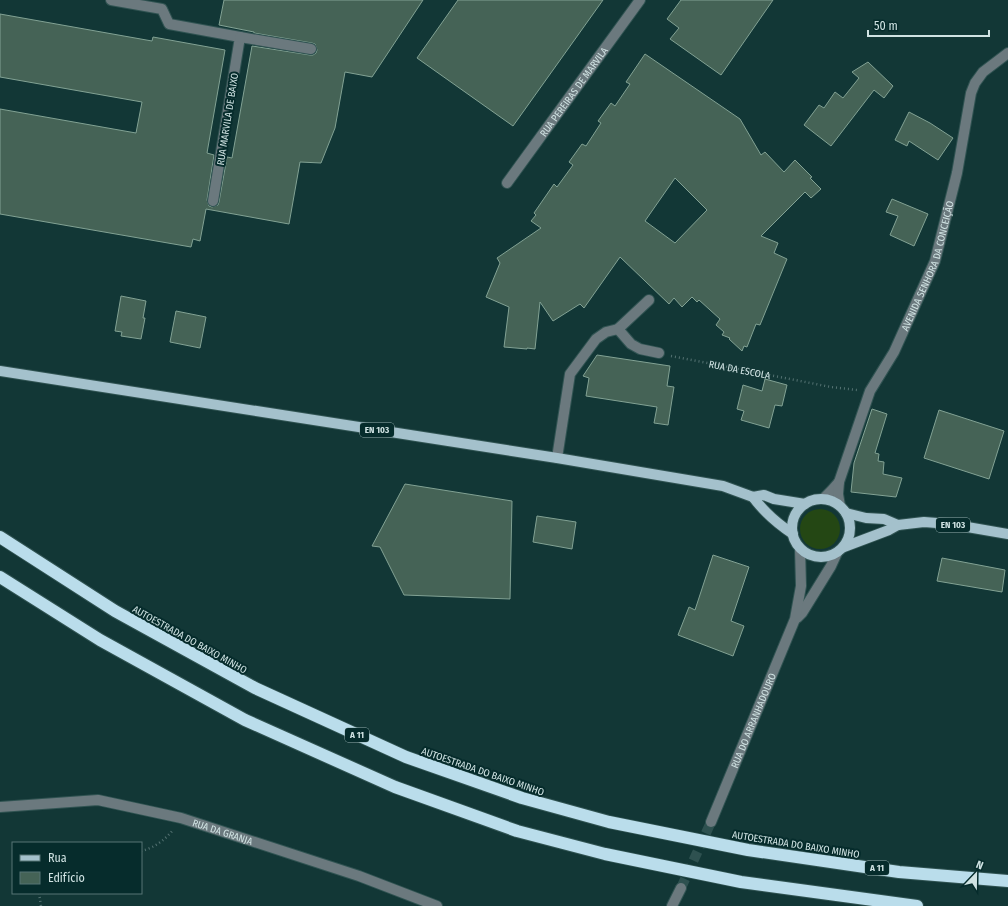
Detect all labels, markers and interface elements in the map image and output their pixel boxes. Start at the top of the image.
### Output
scale bar [868,12,989,38]
text: 50 m [874,19,898,33]
street label: RUA PEREIRAS DE MARVILA [538,45,611,139]
street label: RUA MARVILA DE BAIXO [215,72,241,166]
street label: AVENIDA SENHORA DA CONCEIÇÃO [899,200,957,333]
street label: RUA DA ESCOLA [708,358,772,382]
road number: EN 103 [360,423,394,437]
road number: EN 103 [936,518,970,532]
street label: AUTOESTRADA DO BAIXO MINHO [130,603,249,676]
street label: RUA DO ARRANHADOURO [729,671,779,770]
road number: A 11 [345,728,369,742]
street label: AUTOESTRADA DO BAIXO MINHO [420,745,546,799]
street label: RUA DA GRANJA [191,817,255,848]
street label: AUTOESTRADA DO BAIXO MINHO [731,829,860,861]
legend [12,842,142,894]
text: Rua [48,851,67,865]
north arrow [956,854,996,894]
text: N [974,858,985,872]
road number: A 11 [865,861,889,875]
text: Edifício [48,871,85,885]

